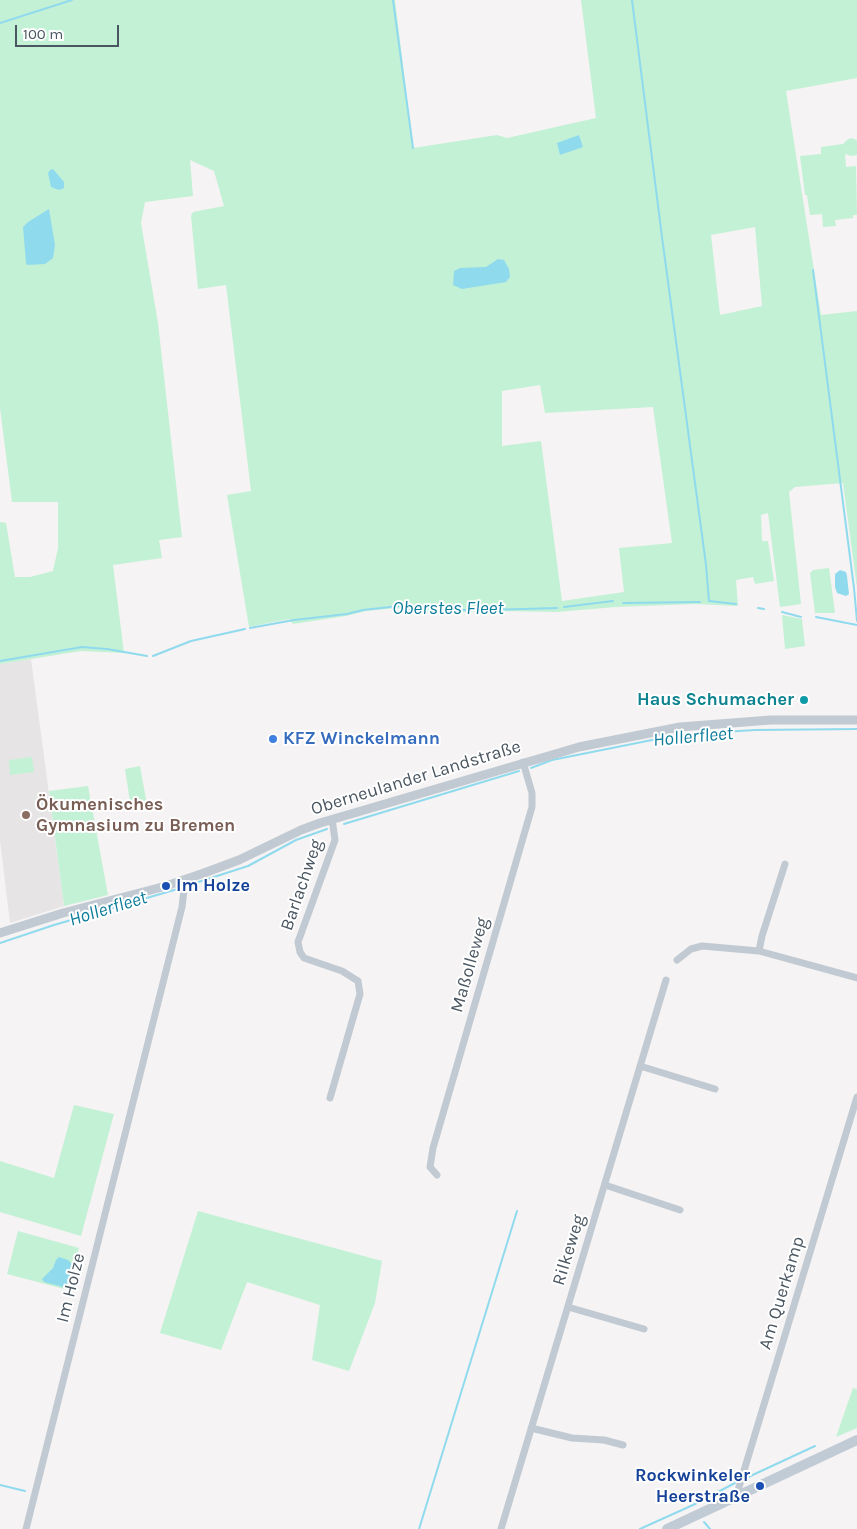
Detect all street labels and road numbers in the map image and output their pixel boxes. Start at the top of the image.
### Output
street label: Oberneulander Landstraße [308,736,524,820]
street label: Barlachweg [276,837,328,933]
street label: Maßolleweg [446,915,494,1015]
street label: Rilkeweg [548,1212,590,1288]
street label: Am Querkamp [755,1234,809,1352]
street label: Im Holze [52,1251,90,1325]

